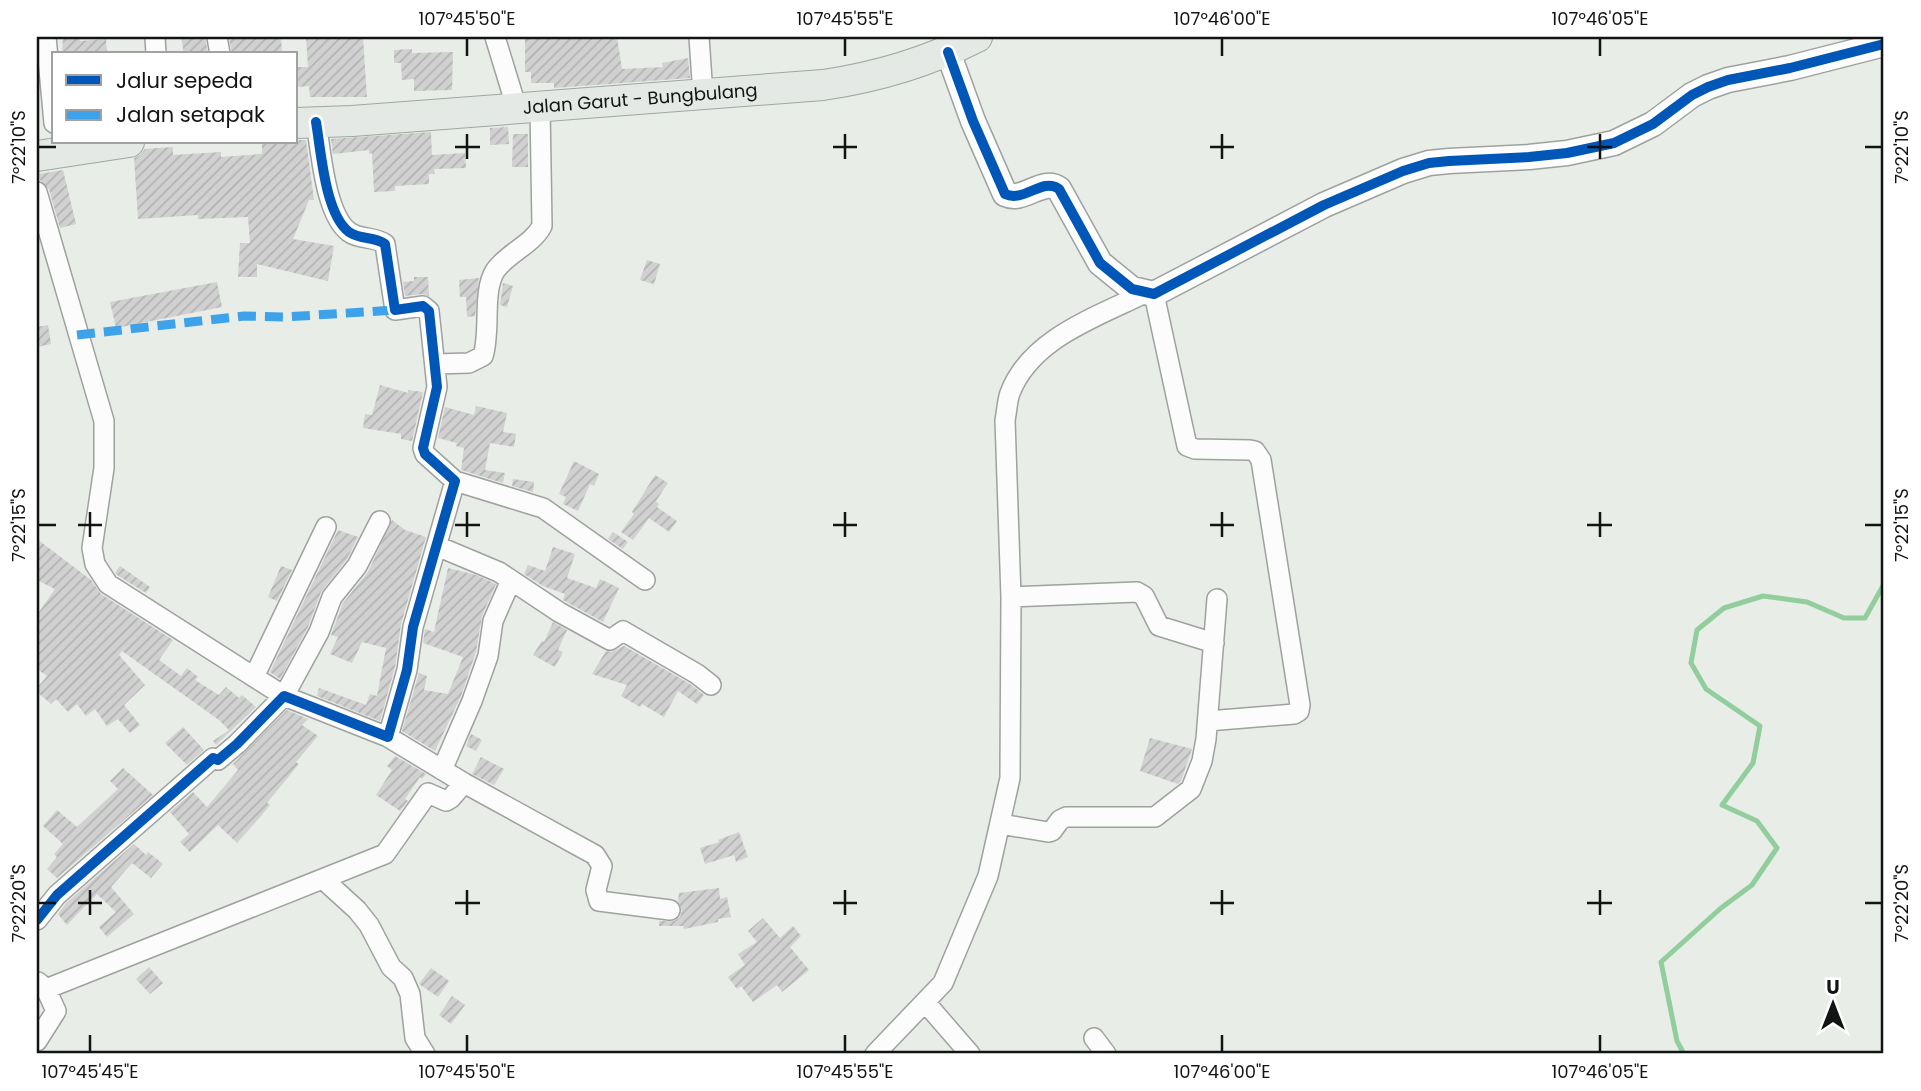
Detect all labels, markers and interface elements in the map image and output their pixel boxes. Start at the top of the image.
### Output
text: 107°45'50"E [419,6,515,31]
text: 107°45'55"E [797,6,893,31]
text: 107°46'00"E [1174,6,1270,31]
text: 107°46'05"E [1552,6,1648,31]
legend [52,52,298,144]
text: Jalur sepeda [116,66,253,95]
street label: Jalan Garut - Bungbulang [522,77,758,120]
text: Jalan setapak [116,100,265,129]
text: 7°22'10"S [6,110,31,184]
text: 7°22'10"S [1889,110,1914,184]
text: 7°22'15"S [6,488,31,562]
text: 7°22'15"S [1889,488,1914,562]
text: 7°22'20"S [6,864,31,942]
text: 7°22'20"S [1889,864,1914,942]
north arrow [1798,968,1868,1038]
text: U [1826,974,1840,1001]
text: 107°45'45"E [42,1059,138,1084]
text: 107°45'50"E [419,1059,515,1084]
text: 107°45'55"E [797,1059,893,1084]
text: 107°46'00"E [1174,1059,1270,1084]
text: 107°46'05"E [1552,1059,1648,1084]

